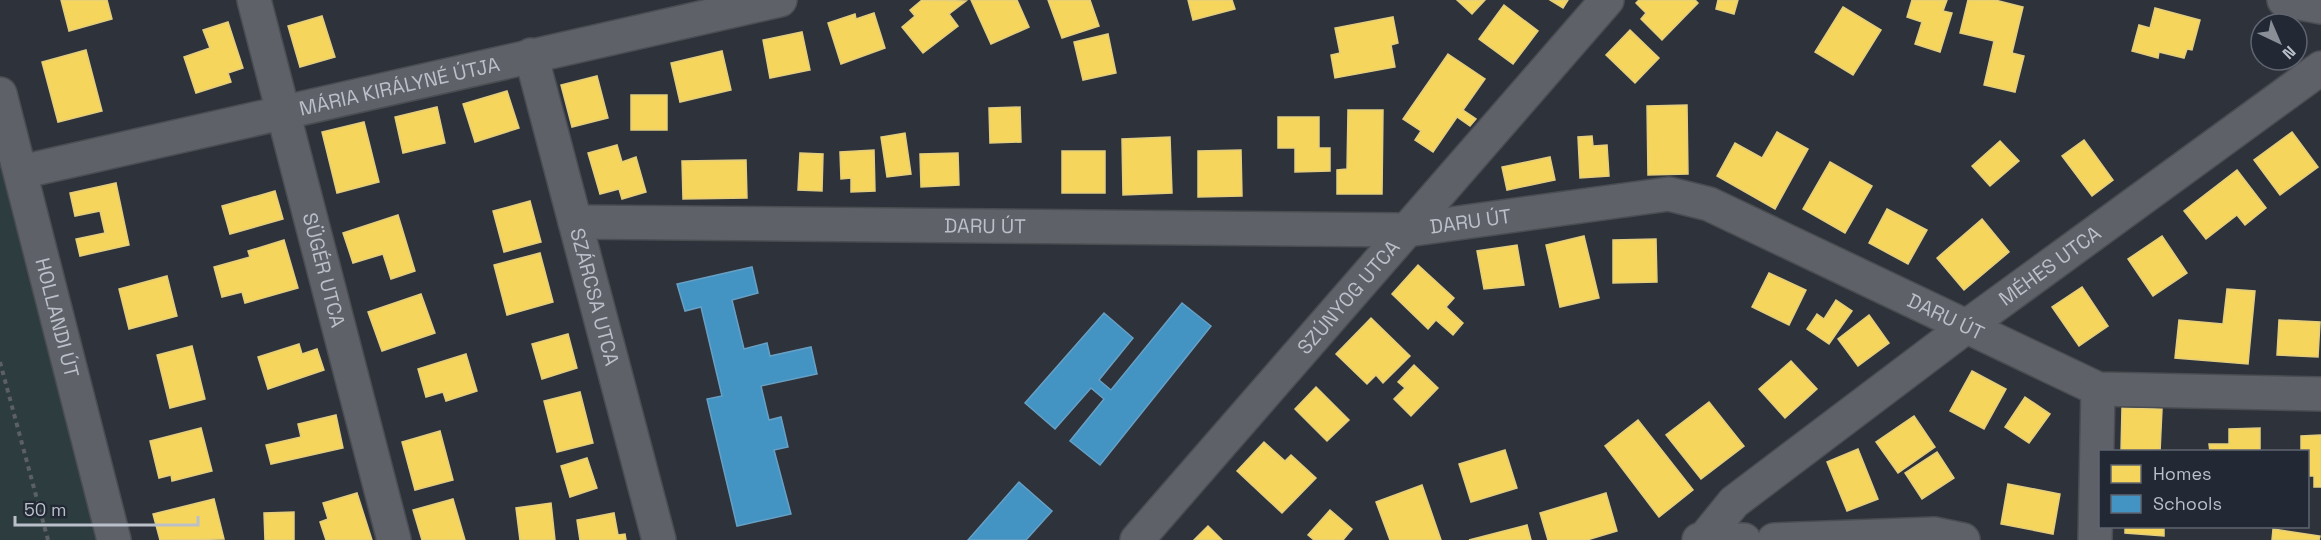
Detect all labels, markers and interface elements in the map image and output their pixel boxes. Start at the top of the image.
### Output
north arrow [2249,12,2309,72]
text: N [2278,41,2300,64]
street label: MÁRIA KIRÁLYNÉ ÚTJA [297,51,503,122]
street label: DARU ÚT [1428,203,1513,240]
street label: SÜGÉR UTCA [297,210,351,331]
street label: DARU ÚT [944,213,1026,239]
street label: MÉHES UTCA [1994,220,2106,312]
street label: SZÁRCSA UTCA [564,225,626,369]
street label: SZÚNYOG UTCA [1291,234,1406,360]
street label: HOLLANDI ÚT [29,255,85,381]
street label: DARU ÚT [1903,287,1989,346]
legend [2099,450,2309,528]
text: Homes [2153,462,2212,485]
scale bar [15,489,198,527]
text: Schools [2153,492,2222,515]
text: 50 m [24,498,66,521]

